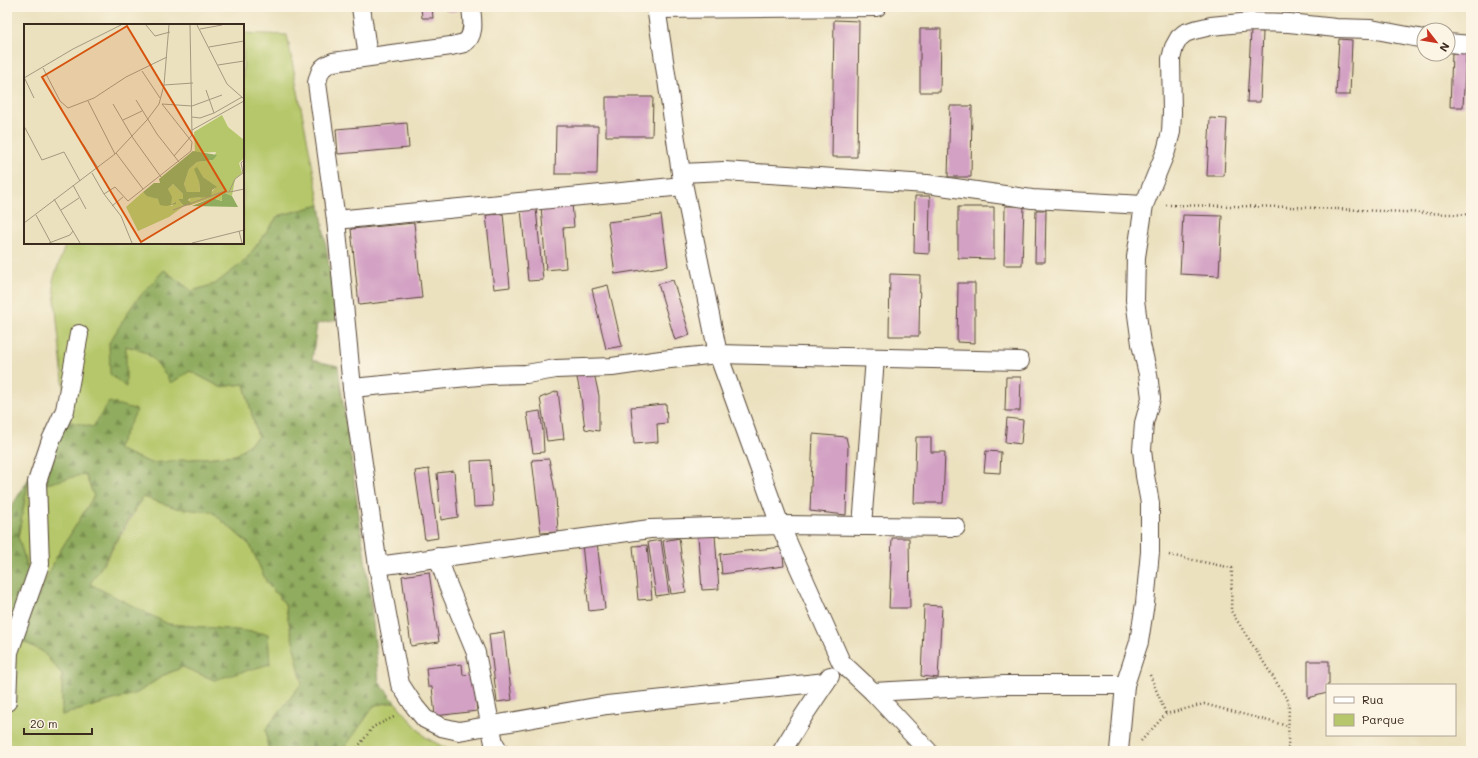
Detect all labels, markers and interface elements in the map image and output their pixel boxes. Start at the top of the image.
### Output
north arrow [1416,22,1456,62]
inset map [24,24,244,244]
text: N [1436,40,1454,55]
legend [1326,684,1456,736]
text: Rua [1362,691,1384,707]
scale bar [24,710,92,736]
text: Parque [1362,711,1405,727]
text: 20 m [30,715,58,731]

